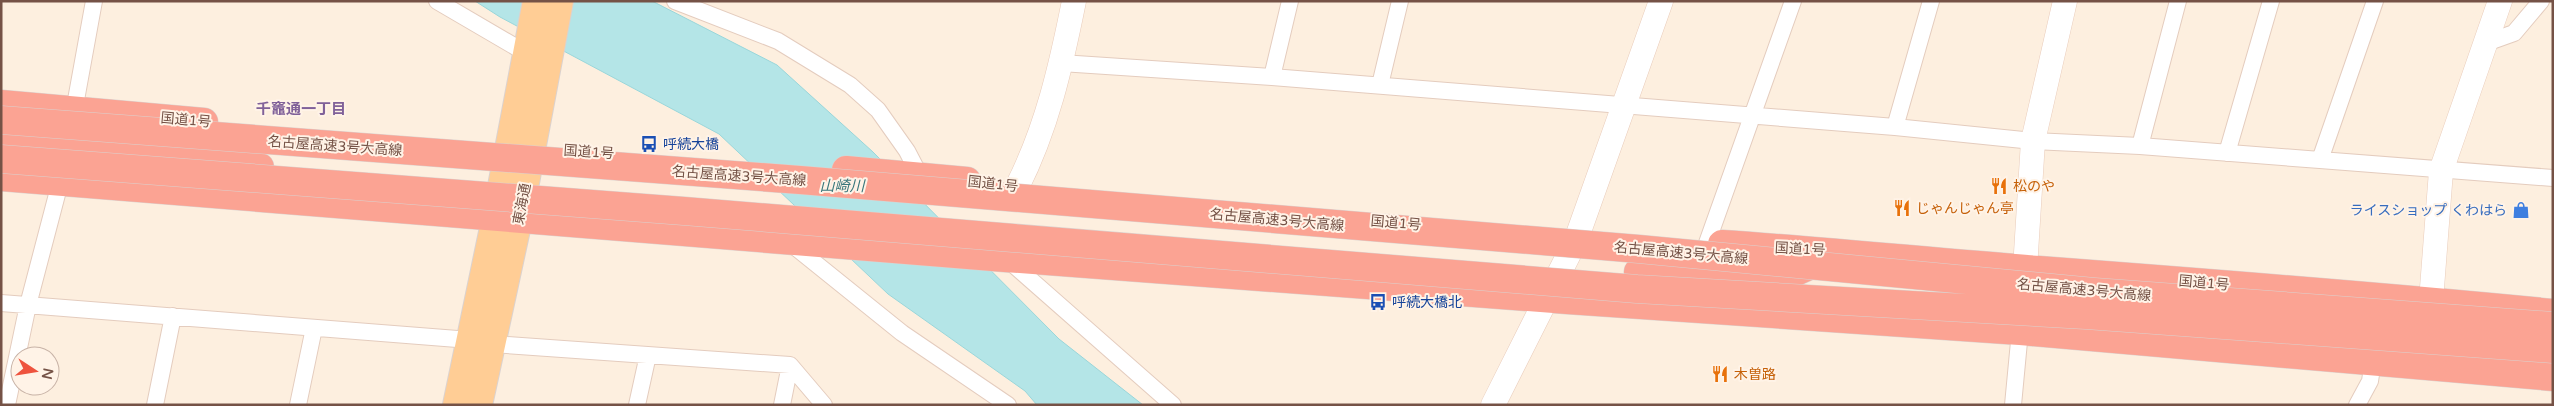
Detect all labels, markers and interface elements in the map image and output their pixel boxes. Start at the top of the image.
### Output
district label: 千竈通一丁目 [256,100,346,118]
street label: 国道1号 [160,109,212,131]
street label: 名古屋高速3号大高線 [267,133,403,159]
bus stop icon: 呼続大橋 [639,134,659,154]
place label: 呼続大橋 [663,136,719,153]
street label: 国道1号 [563,142,615,162]
street label: 名古屋高速3号大高線 [671,163,807,189]
street label: 国道1号 [967,173,1019,195]
restaurant icon: 松のや [1989,176,2009,196]
water label: 山崎川 [819,177,866,195]
place label: 松のや [2013,178,2055,195]
street label: 東海通 [510,182,534,226]
restaurant icon: じゃんじゃん亭 [1892,198,1912,218]
place label: じゃんじゃん亭 [1916,200,2014,217]
shop icon: ライスショップ くわはら [2511,200,2531,220]
place label: ライスショップ くわはら [2350,202,2507,219]
street label: 名古屋高速3号大高線 [1209,206,1345,234]
street label: 国道1号 [1370,212,1422,234]
street label: 名古屋高速3号大高線 [1613,239,1749,267]
street label: 国道1号 [1774,239,1826,259]
street label: 国道1号 [2178,272,2230,294]
street label: 名古屋高速3号大高線 [2016,276,2152,304]
bus stop icon: 呼続大橋北 [1368,292,1388,312]
place label: 呼続大橋北 [1392,294,1462,311]
north arrow [10,346,60,396]
restaurant icon: 木曽路 [1710,364,1730,384]
text: N [38,366,57,381]
place label: 木曽路 [1734,366,1776,383]

